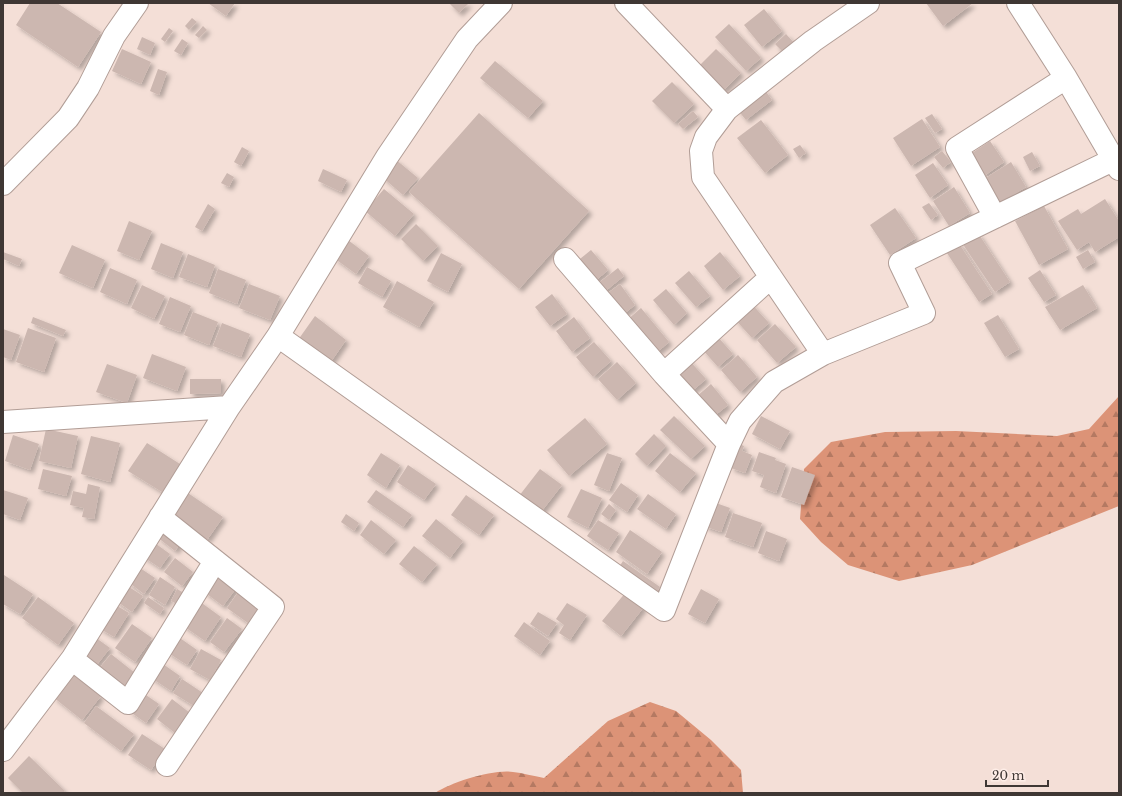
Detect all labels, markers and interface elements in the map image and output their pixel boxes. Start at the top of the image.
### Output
scale bar [986,762,1048,788]
text: 20 m [992,768,1024,783]

